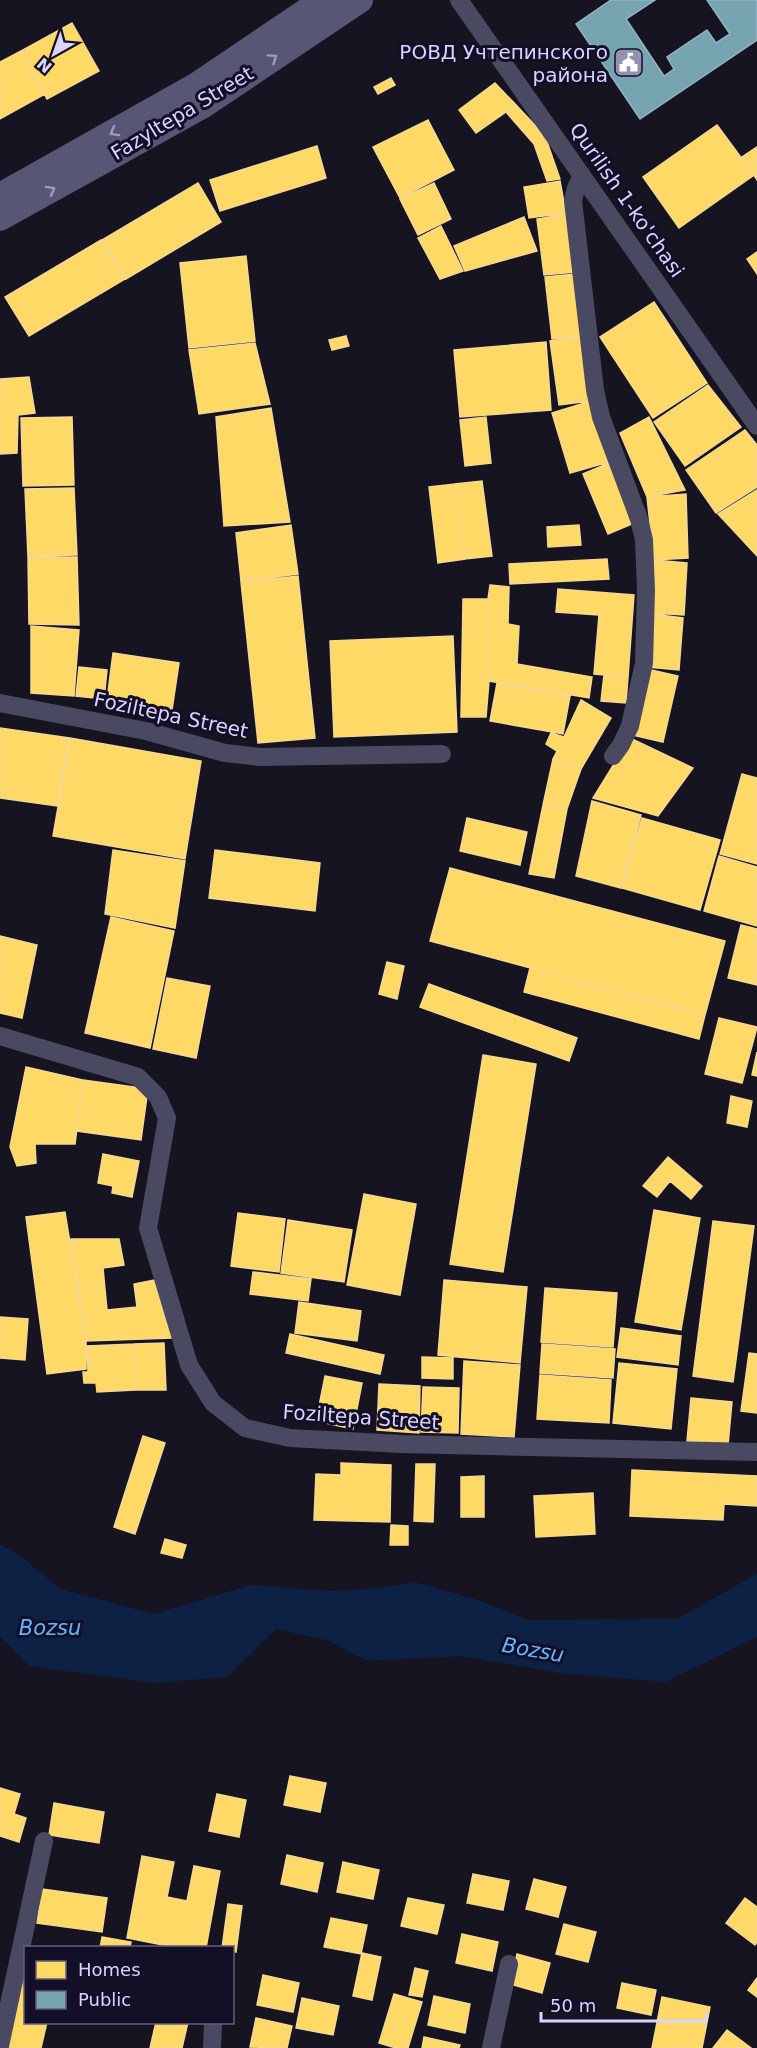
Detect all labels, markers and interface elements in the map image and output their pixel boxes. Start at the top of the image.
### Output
north arrow [24,24,84,84]
place label: РОВД Учтепинского района [399,40,608,87]
public building icon: РОВД Учтепинского района [613,47,645,79]
text: N [33,54,56,77]
one-way arrow [266,54,277,65]
street label: Fazyltepa Street [106,61,258,165]
street label: Qurilish 1-ko'chasi [565,118,689,282]
one-way arrow [110,125,120,136]
one-way arrow [45,186,55,197]
street label: Foziltepa Street [92,687,250,743]
street label: Foziltepa Street [282,1400,440,1434]
water label: Bozsu [19,1616,81,1640]
water label: Bozsu [500,1633,566,1667]
legend [24,1946,234,2024]
text: Homes [78,1959,141,1980]
scale bar [541,1985,706,2023]
text: Public [78,1989,131,2010]
text: 50 m [550,1995,596,2016]

